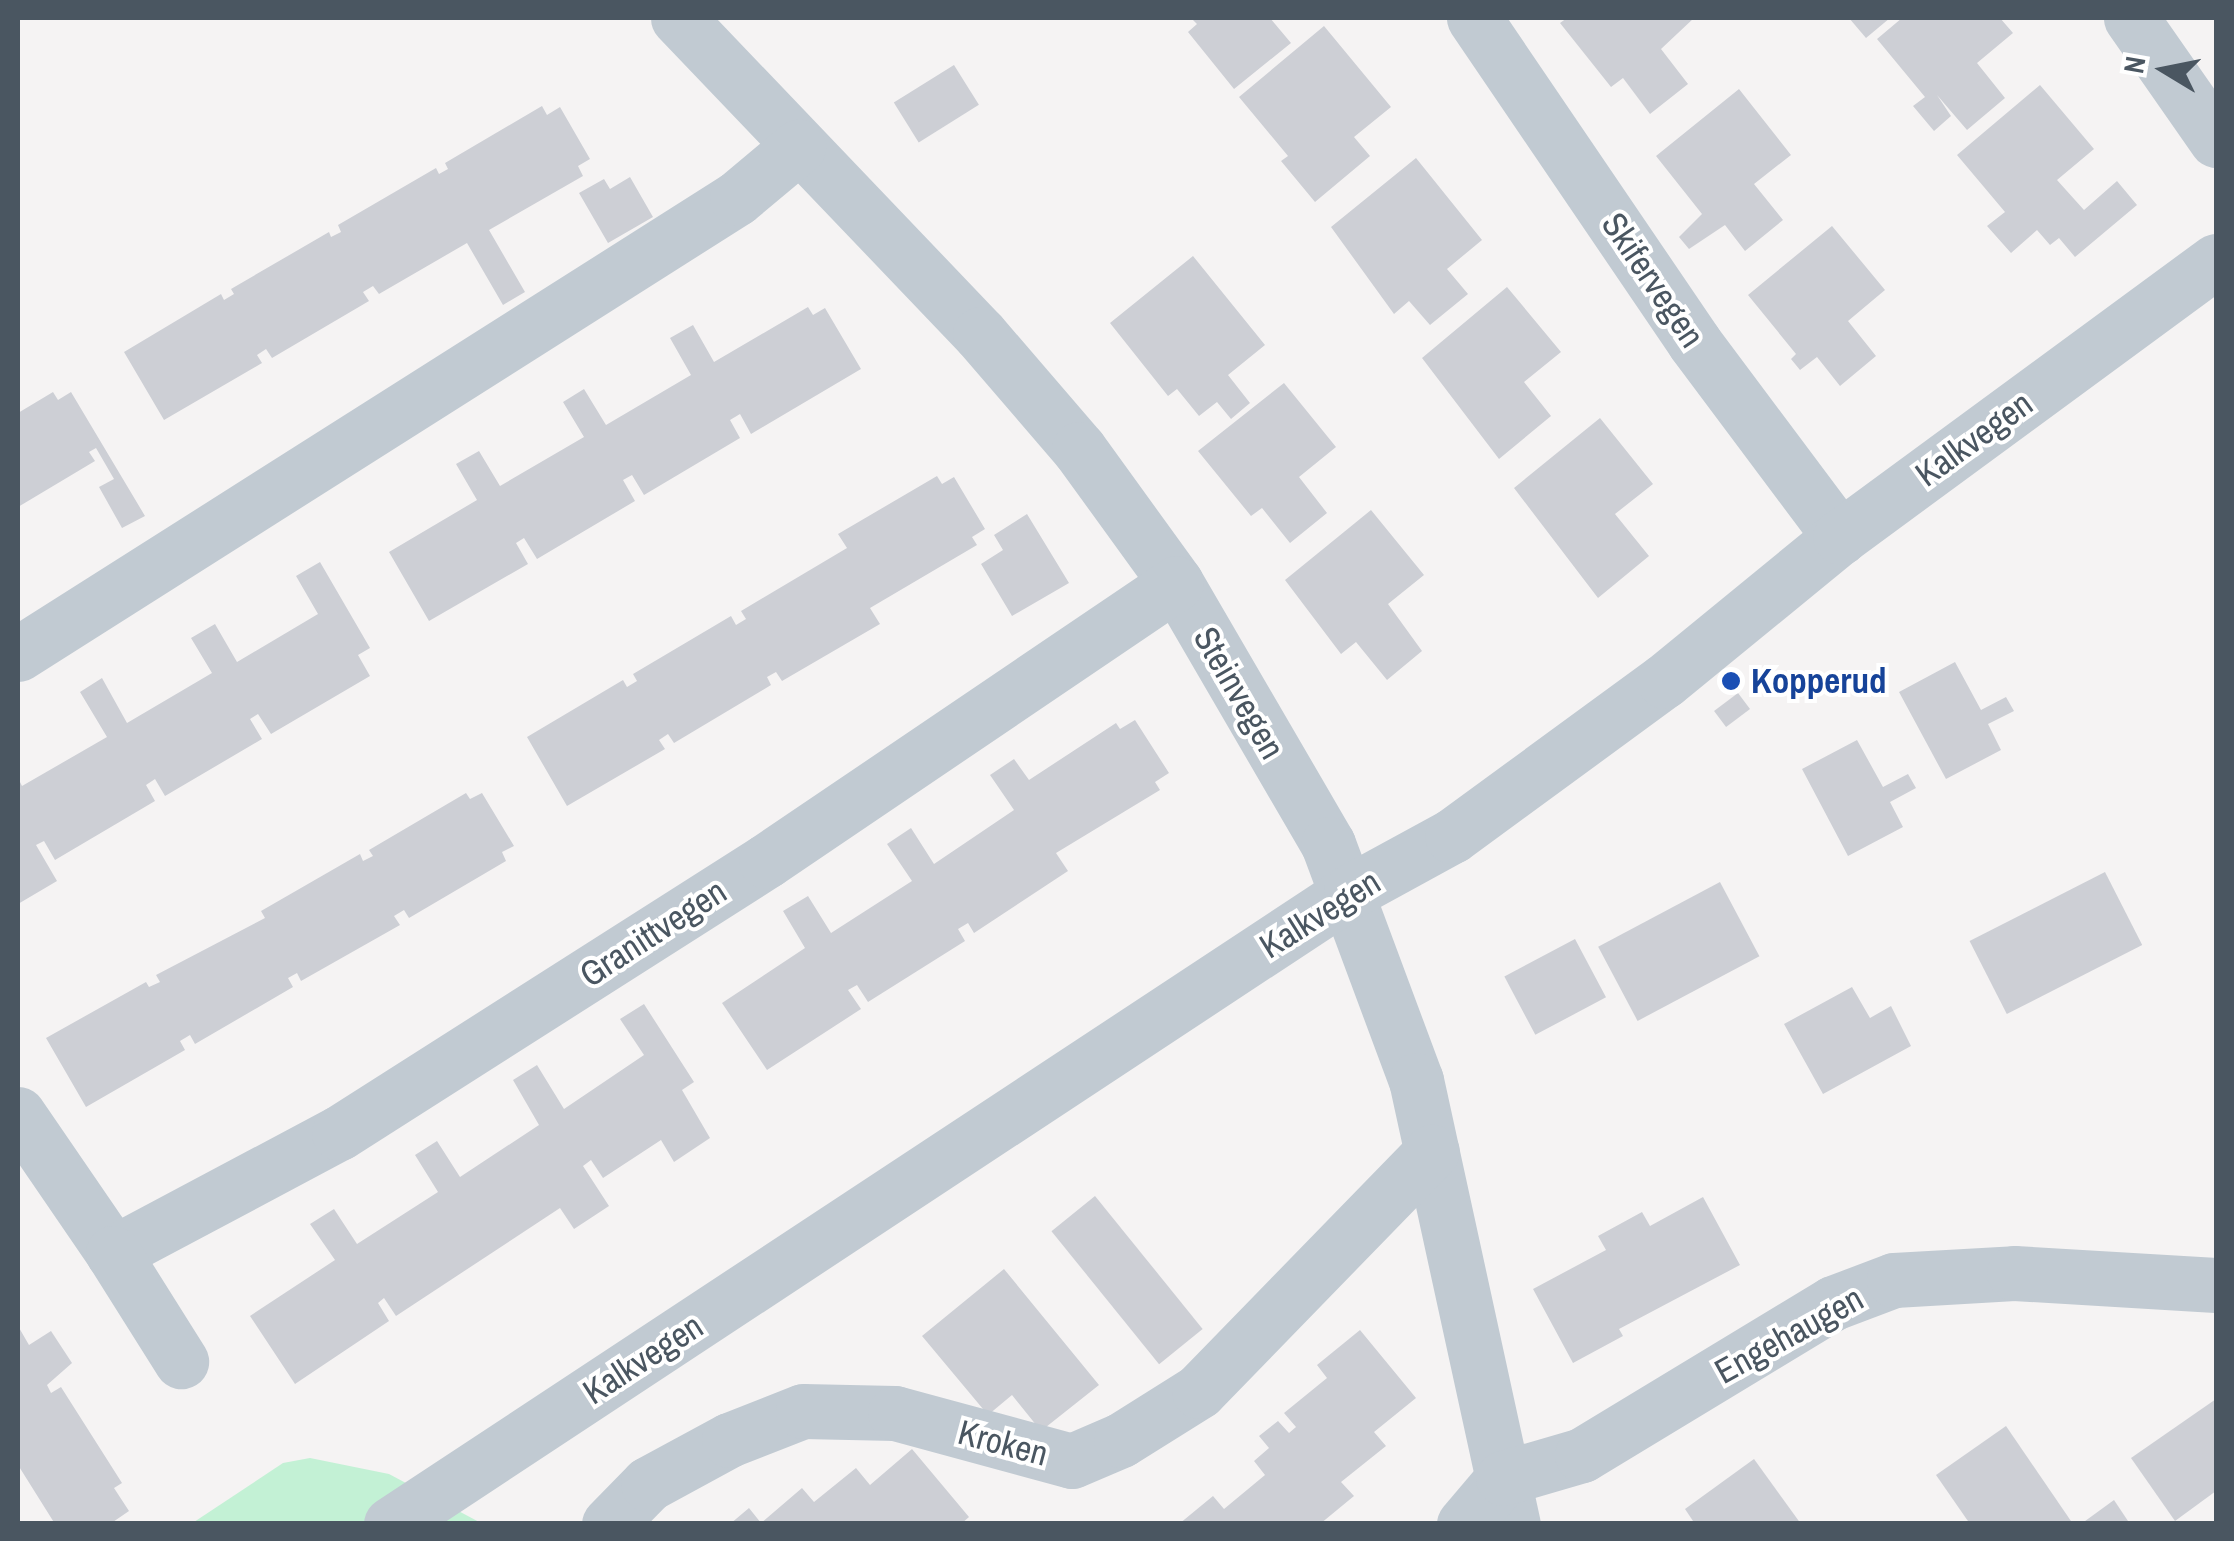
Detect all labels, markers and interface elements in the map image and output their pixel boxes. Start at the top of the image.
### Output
north arrow [2114,20,2214,120]
text: N [2114,53,2155,76]
street label: Skifervegen [1593,205,1713,355]
street label: Kalkvegen [1907,383,2041,495]
street label: Steinvegen [1185,620,1293,766]
place label: Kopperud [1751,660,1887,702]
marker: Kopperud [1720,670,1742,692]
street label: Kalkvegen [1252,861,1388,967]
street label: Granittvegen [572,870,734,996]
street label: Engehaugen [1708,1277,1870,1393]
street label: Kalkvegen [575,1305,711,1413]
street label: Kroken [954,1411,1052,1475]

